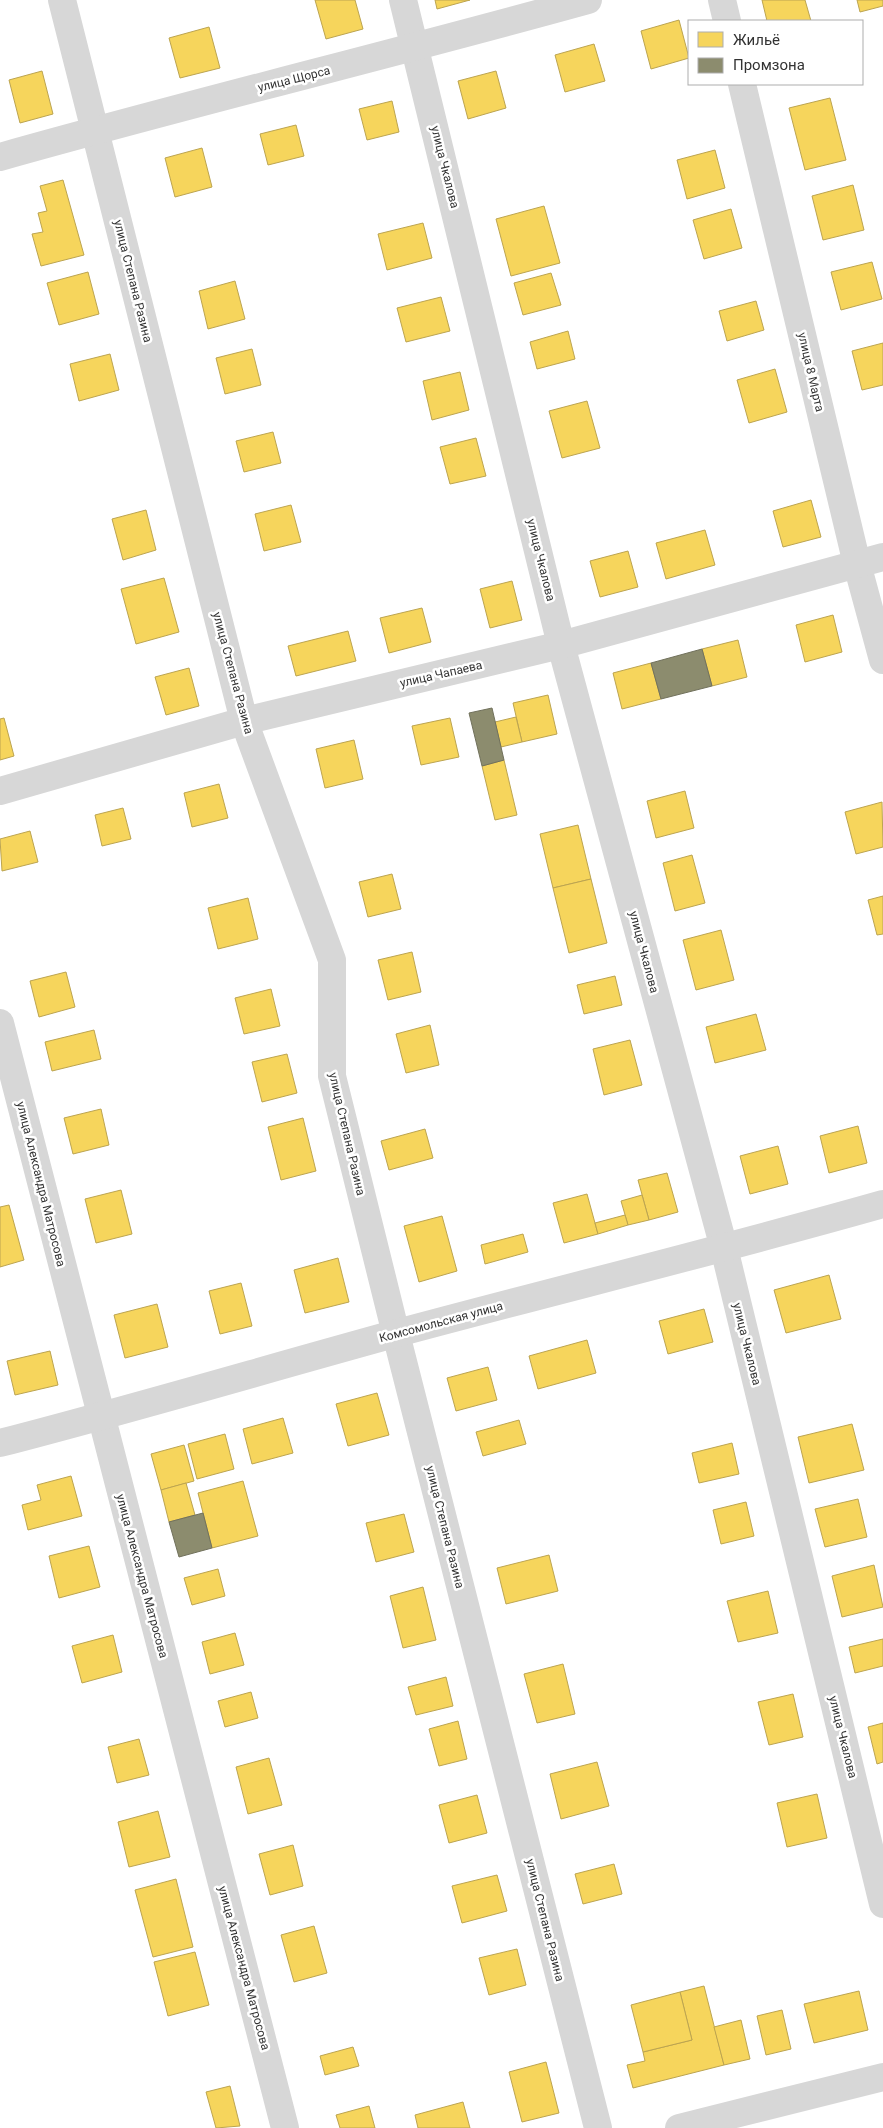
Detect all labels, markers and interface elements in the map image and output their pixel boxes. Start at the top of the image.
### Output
legend [688,20,863,85]
text: Жильё [733,31,780,49]
text: Промзона [733,56,805,74]
street label: улица Щорса [256,63,332,95]
street label: улица Чкалова [428,124,462,210]
street label: улица Степана Разина [111,218,155,344]
street label: улица 8 Марта [795,331,827,413]
street label: улица Чкалова [524,517,558,603]
street label: улица Степана Разина [210,610,256,736]
street label: улица Чапаева [399,658,483,690]
street label: улица Чкалова [626,909,662,995]
street label: улица Степана Разина [326,1071,368,1197]
street label: улица Александра Матросова [14,1100,68,1268]
street label: Комсомольская улица [378,1299,504,1345]
street label: улица Чкалова [730,1301,764,1387]
street label: улица Степана Разина [423,1464,467,1590]
street label: улица Александра Матросова [113,1492,171,1660]
street label: улица Чкалова [826,1694,860,1780]
street label: улица Степана Разина [523,1857,567,1983]
street label: улица Александра Матросова [215,1884,273,2052]

